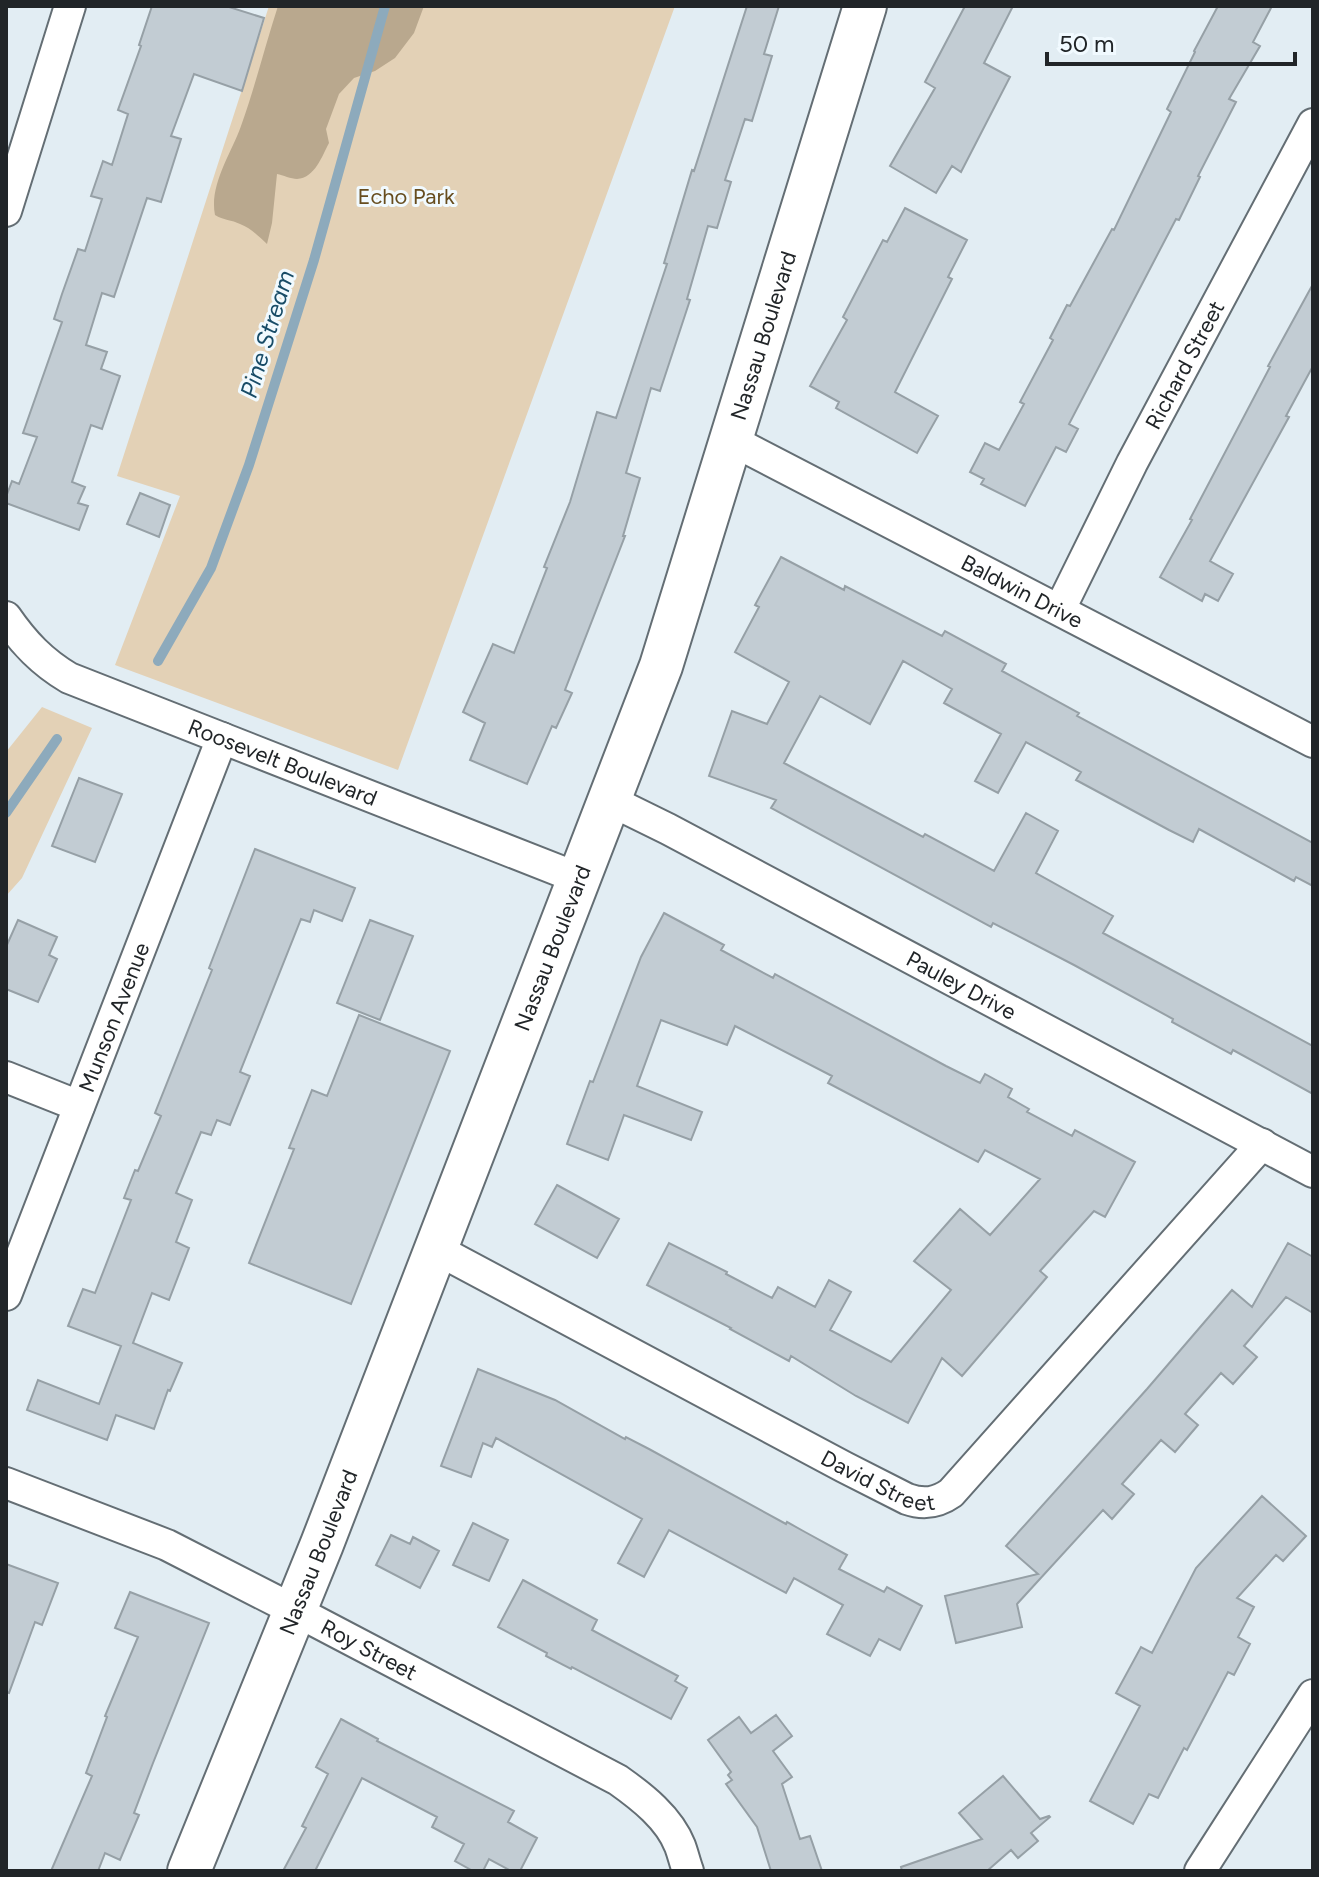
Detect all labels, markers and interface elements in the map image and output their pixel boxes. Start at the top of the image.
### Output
scale bar [1047,16,1295,66]
text: 50 m [1059,29,1115,58]
park label: Echo Park [357,183,455,210]
street label: Nassau Boulevard [724,248,802,423]
water label: Pine Stream [234,267,300,401]
street label: Richard Street [1139,296,1230,434]
street label: Baldwin Drive [957,548,1088,634]
street label: Roosevelt Boulevard [184,713,381,811]
street label: Nassau Boulevard [508,861,596,1035]
street label: Munson Avenue [73,938,155,1096]
street label: Pauley Drive [902,945,1021,1025]
street label: David Street [817,1444,937,1516]
street label: Nassau Boulevard [273,1466,363,1639]
street label: Roy Street [316,1613,422,1686]

